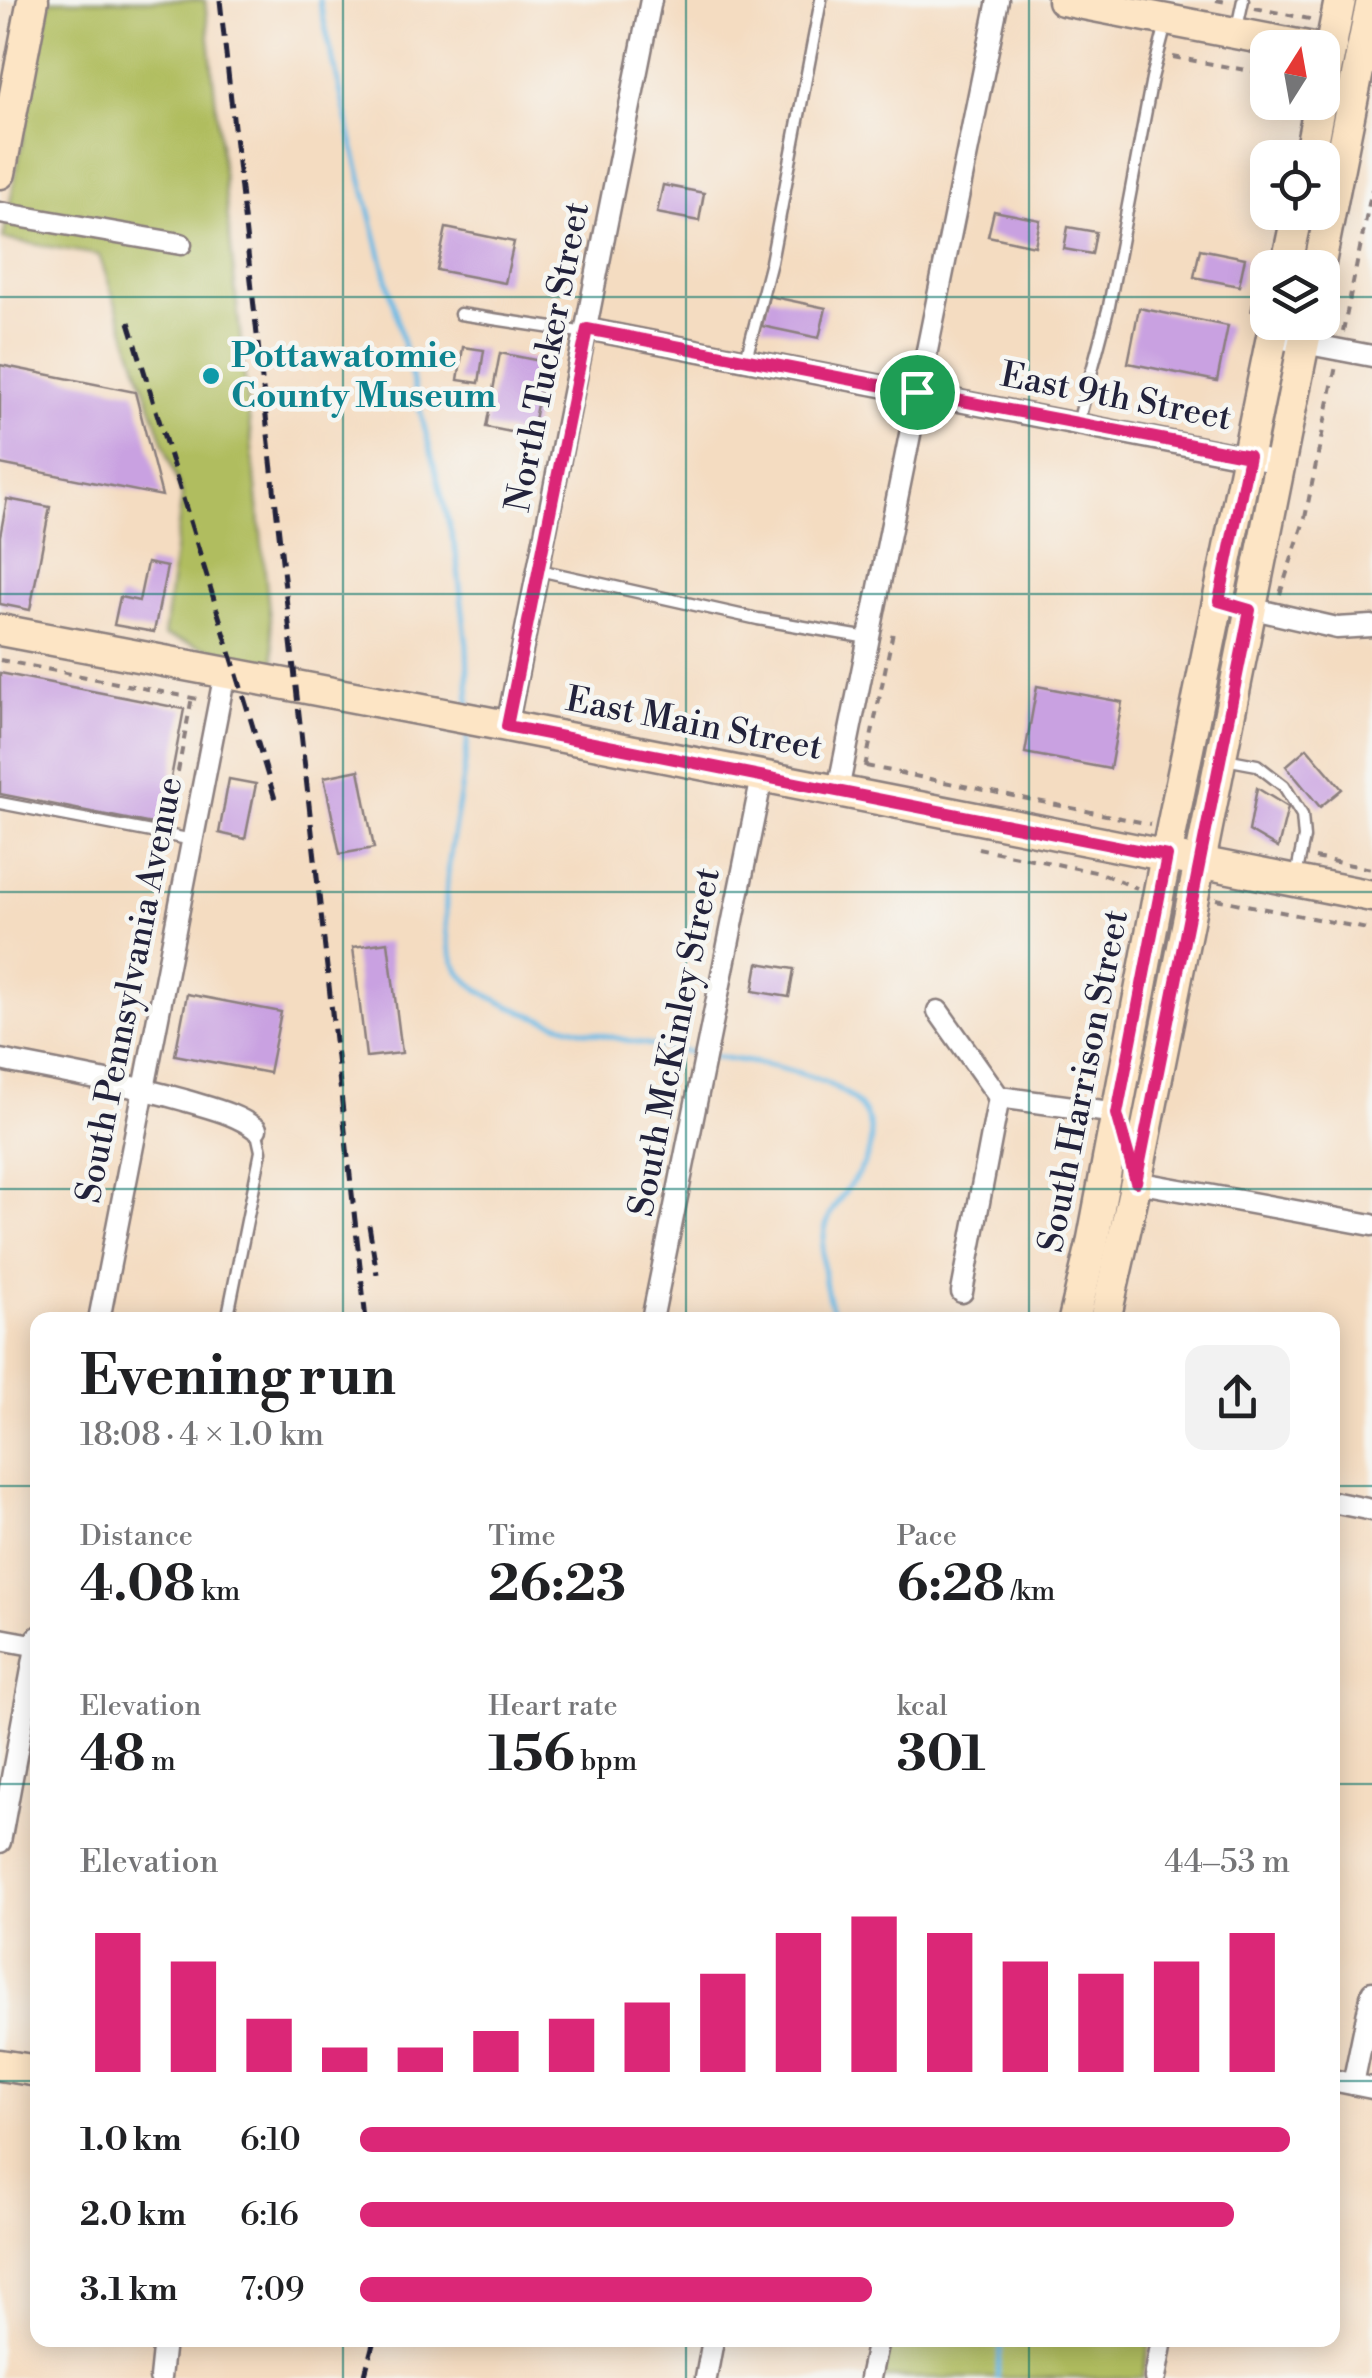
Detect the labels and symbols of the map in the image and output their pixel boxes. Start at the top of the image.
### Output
north arrow [1250,30,1340,120]
street label: North Tucker Street [497,198,599,516]
place label: Pottawatomie County Museum [231,335,496,418]
pin [875,350,960,435]
street label: East 9th Street [997,354,1235,440]
marker: Pottawatomie County Museum [200,365,222,387]
street label: East Main Street [562,678,826,770]
street label: South Pennsylvania Avenue [68,773,192,1207]
street label: South McKinley Street [620,864,730,1220]
street label: South Harrison Street [1030,906,1138,1256]

